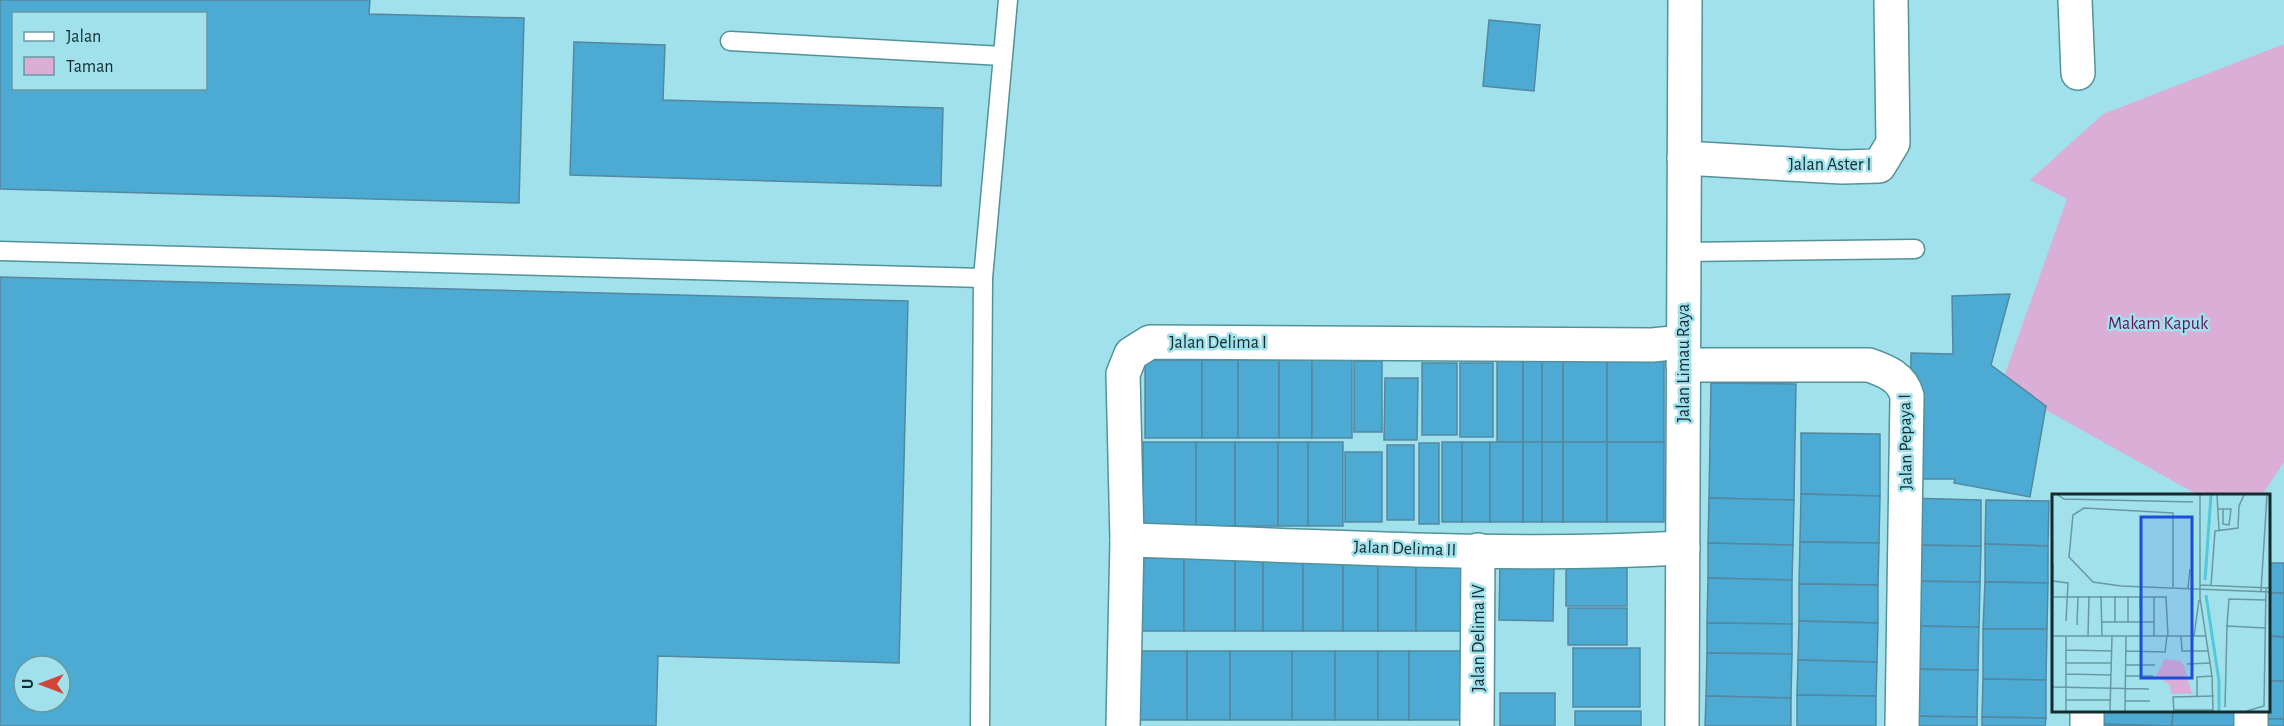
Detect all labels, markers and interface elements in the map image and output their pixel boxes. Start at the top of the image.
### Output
legend [12,12,207,90]
text: Jalan [66,28,101,46]
text: Taman [66,58,114,76]
street label: Jalan Aster I [1789,156,1871,174]
street label: Jalan Limau Raya [1675,304,1693,422]
park label: Makam Kapuk [2108,315,2209,333]
street label: Jalan Delima I [1169,334,1267,352]
street label: Jalan Pepaya I [1896,394,1916,490]
inset map [2052,494,2269,711]
street label: Jalan Delima II [1353,538,1456,560]
street label: Jalan Delima IV [1470,583,1488,692]
north arrow [12,654,72,714]
text: U [20,679,36,689]

